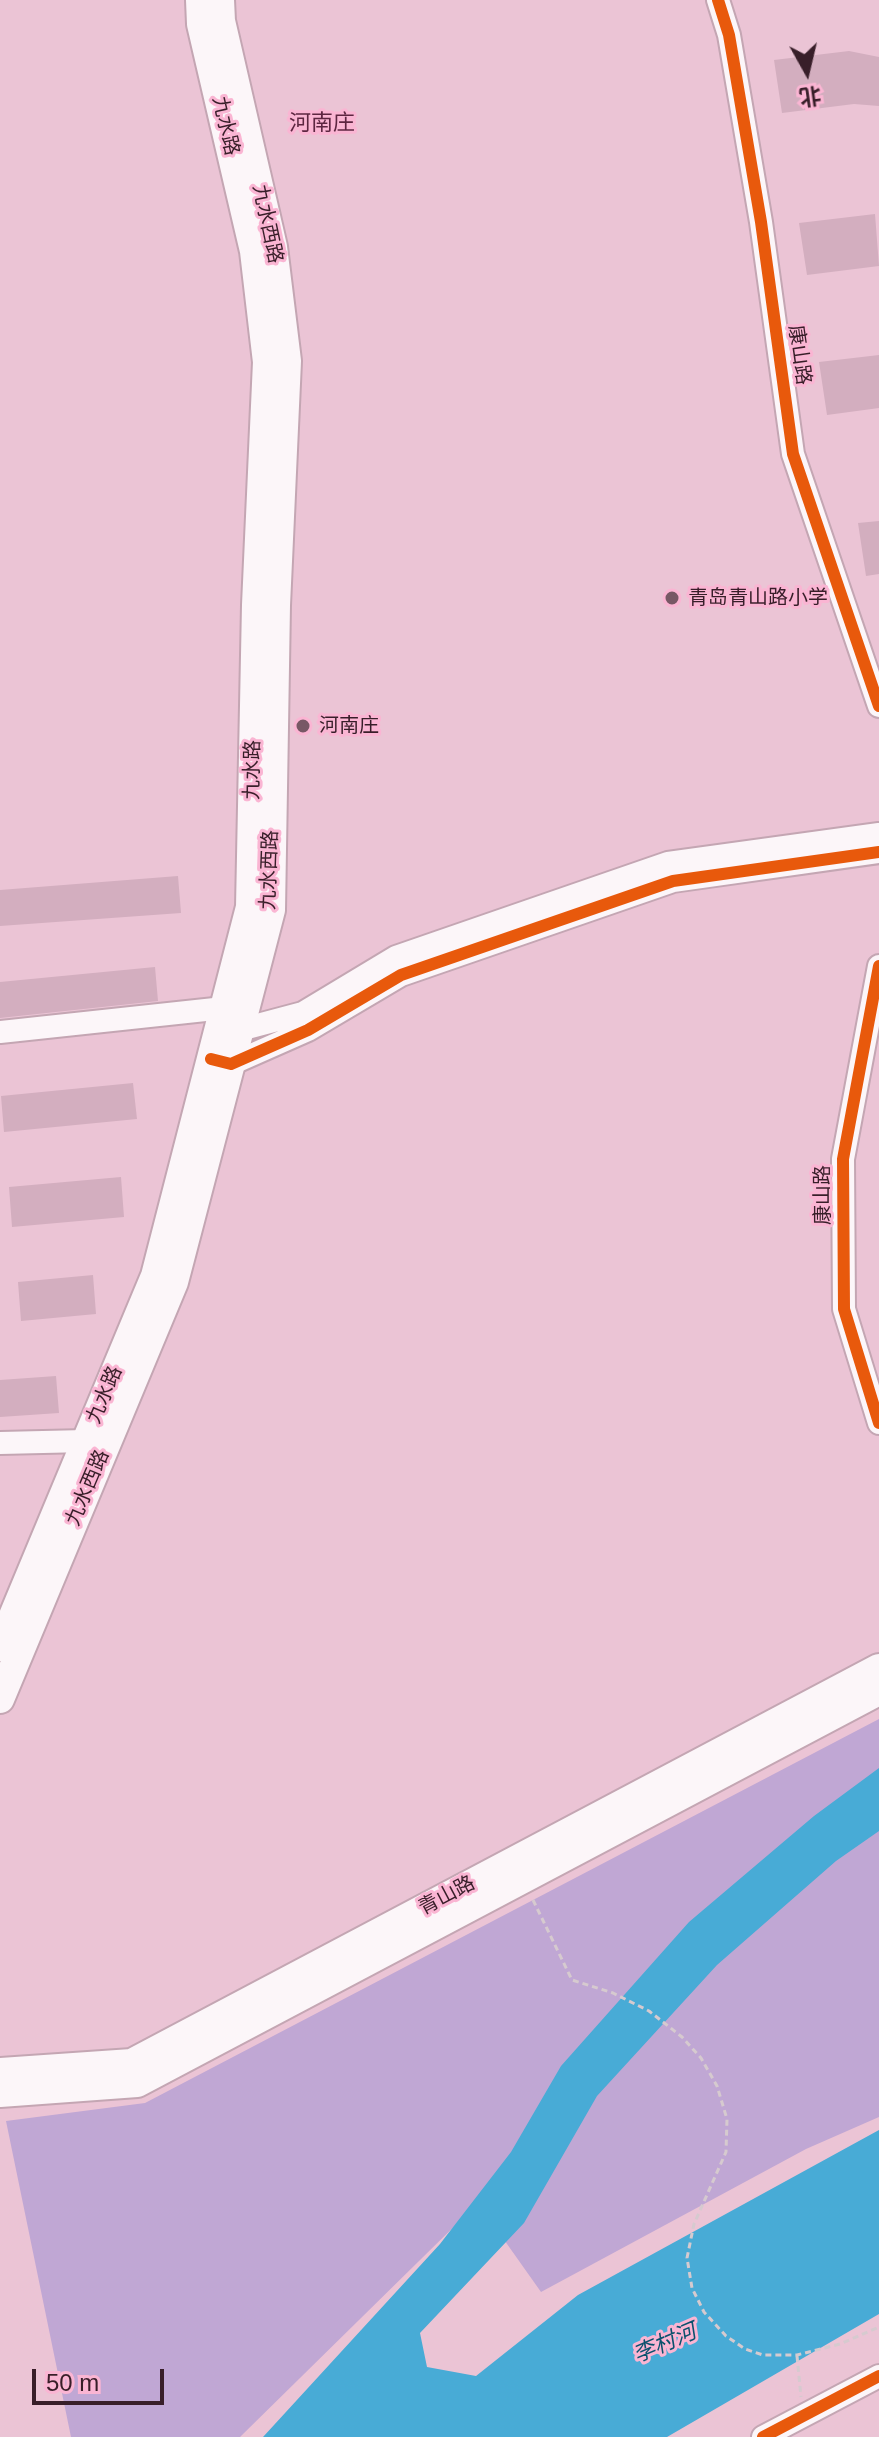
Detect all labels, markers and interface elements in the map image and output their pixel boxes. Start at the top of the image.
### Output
north arrow [767,32,847,112]
text: 北 [798,82,823,110]
street label: 九水路 [207,94,243,158]
district label: 河南庄 [289,111,355,137]
street label: 九水西路 [247,182,287,266]
street label: 康山路 [783,324,815,386]
place label: 青岛青山路小学 [688,586,828,610]
marker: 青岛青山路小学 [663,589,681,607]
place label: 河南庄 [319,714,379,738]
marker: 河南庄 [294,717,312,735]
street label: 九水路 [240,740,266,800]
street label: 九水西路 [257,830,283,910]
street label: 康山路 [811,1165,835,1225]
street label: 九水路 [82,1363,128,1427]
street label: 九水西路 [61,1446,115,1530]
street label: 青山路 [415,1871,479,1921]
water label: 李村河 [629,2319,701,2369]
scale bar [36,2353,168,2403]
text: 50 m [46,2369,99,2396]

